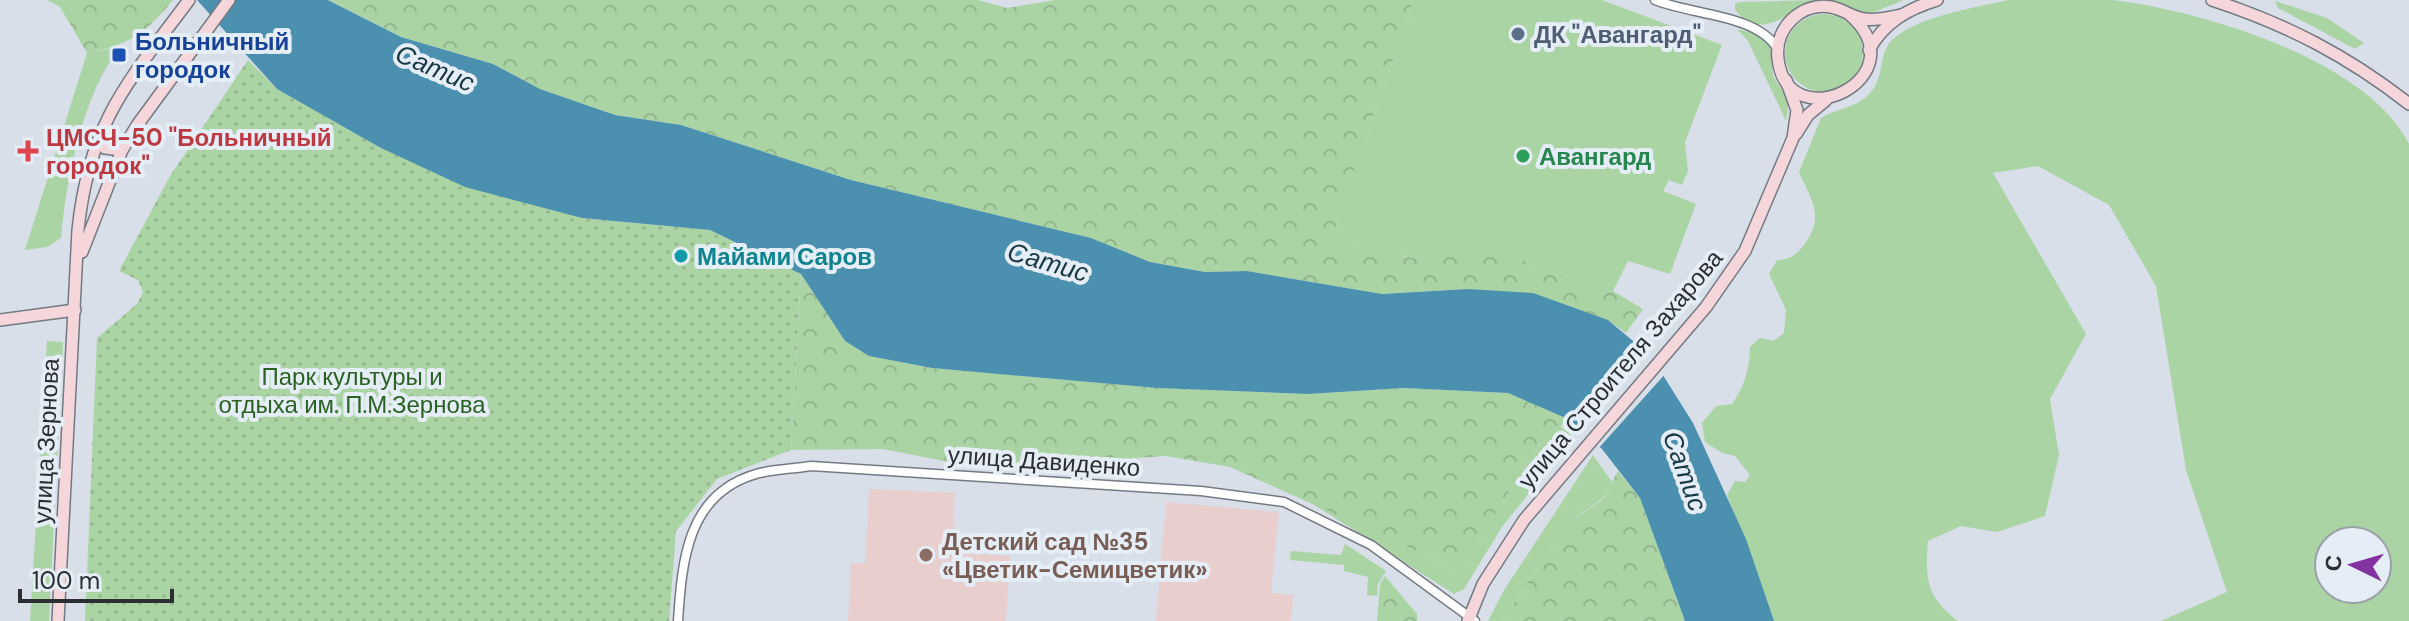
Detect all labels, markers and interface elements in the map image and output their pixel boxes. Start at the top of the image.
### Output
place label: ДК "Авангард" [1534,19,1701,50]
marker: ДК "Авангард" [1509,25,1527,43]
place label: Больничный городок [135,26,289,85]
water label: Сатис [390,36,480,100]
marker: Больничный городок [110,46,128,64]
place label: ЦМСЧ-50 "Больничный городок" [46,122,331,181]
marker: ЦМСЧ-50 "Больничный городок" [17,140,39,162]
place label: Авангард [1539,141,1651,172]
marker: Авангард [1514,147,1532,165]
water label: Сатис [1004,234,1092,290]
place label: Майами Саров [697,241,872,272]
street label: улица Строителя Захарова [1511,243,1730,495]
marker: Майами Саров [672,247,690,265]
street label: улица Зернова [26,357,66,525]
park label: Парк культуры и отдыха им. П.М.Зернова [218,361,486,420]
water label: Сатис [1655,426,1715,516]
street label: улица Давиденко [947,439,1141,483]
north arrow [2313,525,2393,605]
place label: Детский сад №35 «Цветик-Семицветик» [942,526,1208,585]
marker: Детский сад №35 «Цветик-Семицветик» [917,546,935,564]
scale bar [20,553,172,603]
text: С [2318,554,2349,572]
text: 100 m [32,565,100,596]

